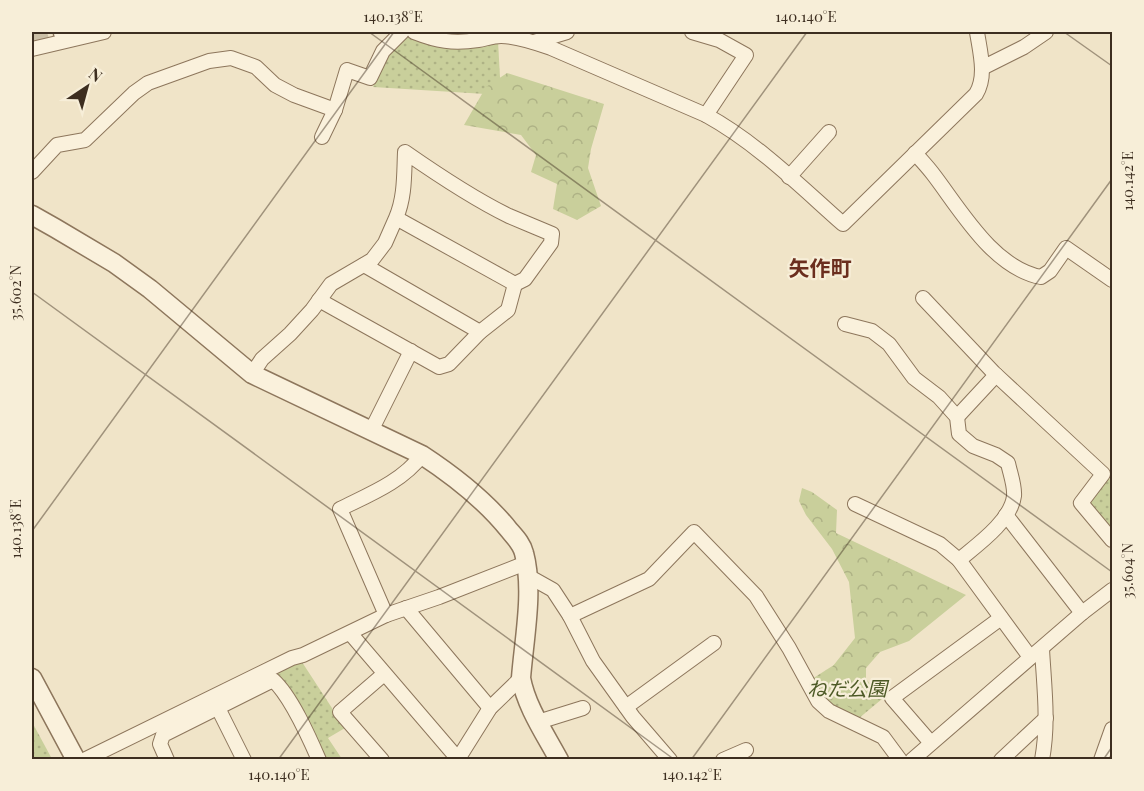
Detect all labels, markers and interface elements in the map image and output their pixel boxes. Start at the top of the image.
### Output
text: 140.138°E [363,6,423,26]
text: 140.140°E [775,6,837,26]
north arrow [57,57,117,117]
text: N [85,63,107,87]
text: 140.142°E [1117,151,1137,211]
district label: 矢作町 [789,253,852,281]
text: 35.602°N [5,265,25,321]
text: 140.138°E [5,499,25,559]
text: 35.604°N [1117,543,1137,599]
park label: ねだ公園 [807,674,890,701]
text: 140.140°E [248,764,310,784]
text: 140.142°E [662,764,722,784]

